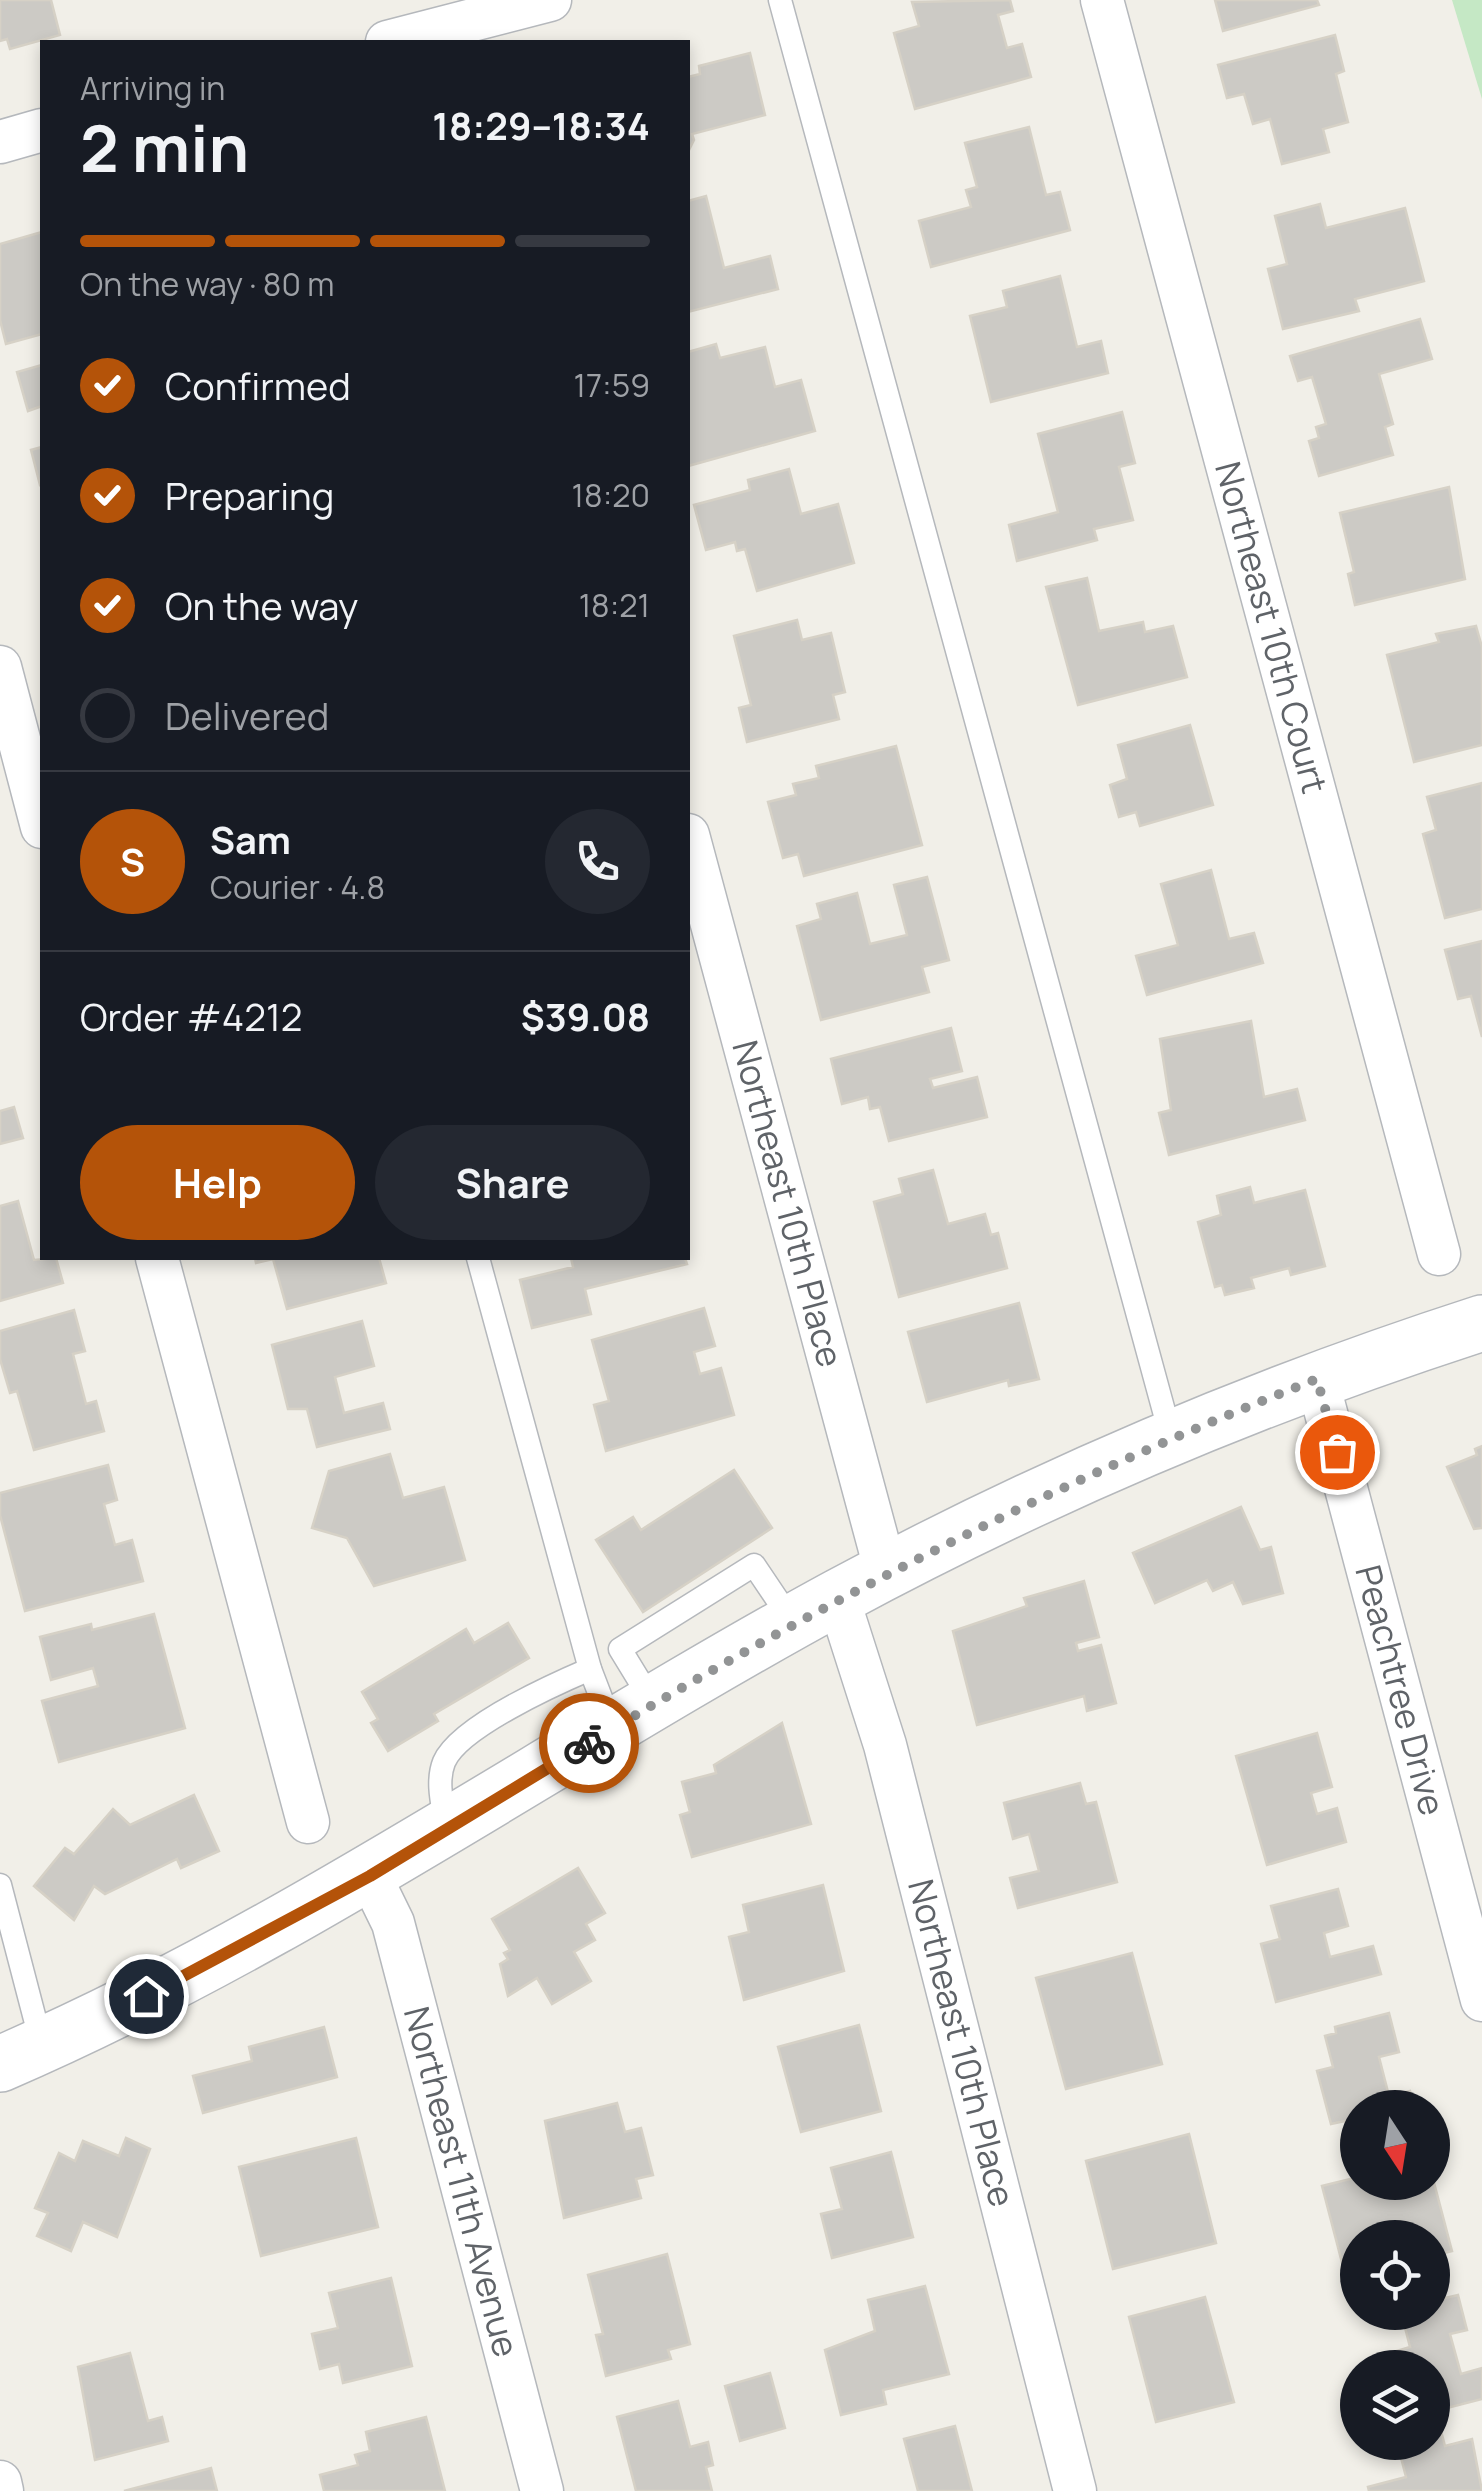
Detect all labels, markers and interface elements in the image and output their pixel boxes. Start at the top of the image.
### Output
text: Arriving in [80,66,225,110]
text: 18:29–18:34 [432,99,650,151]
text: 2 min [80,103,249,192]
text: On the way · 80 m [80,262,334,306]
icon: check [80,358,135,413]
text: Confirmed [165,359,351,411]
text: 17:59 [574,363,650,407]
street label: Northeast 10th Court [1204,457,1339,798]
icon: check [80,468,135,523]
text: Preparing [165,469,334,521]
text: 18:20 [572,473,650,517]
icon: check [80,578,135,633]
text: On the way [165,579,358,631]
text: 18:21 [579,583,650,627]
text: Delivered [165,689,329,741]
button: phone [545,809,650,914]
text: Sam [210,813,291,865]
text: S [120,835,145,887]
text: Courier · 4.8 [210,865,385,909]
text: Order #4212 [80,990,302,1042]
text: $39.08 [521,990,650,1042]
street label: Northeast 10th Place [721,1035,855,1372]
button: Help [80,1125,355,1240]
button: Share [375,1125,650,1240]
pin [1295,1410,1380,1495]
icon: bag [1310,1425,1365,1480]
street label: Peachtree Drive [1344,1560,1457,1820]
courier [539,1693,639,1793]
icon: bike [562,1716,617,1771]
street label: Northeast 10th Place [897,1874,1027,2212]
pin [104,1954,189,2039]
icon: home [119,1969,174,2024]
street label: Northeast 11th Avenue [393,2001,531,2362]
north arrow [1340,2090,1450,2200]
map controls [1340,2090,1450,2460]
button: locate [1340,2220,1450,2330]
button: layers [1340,2350,1450,2460]

